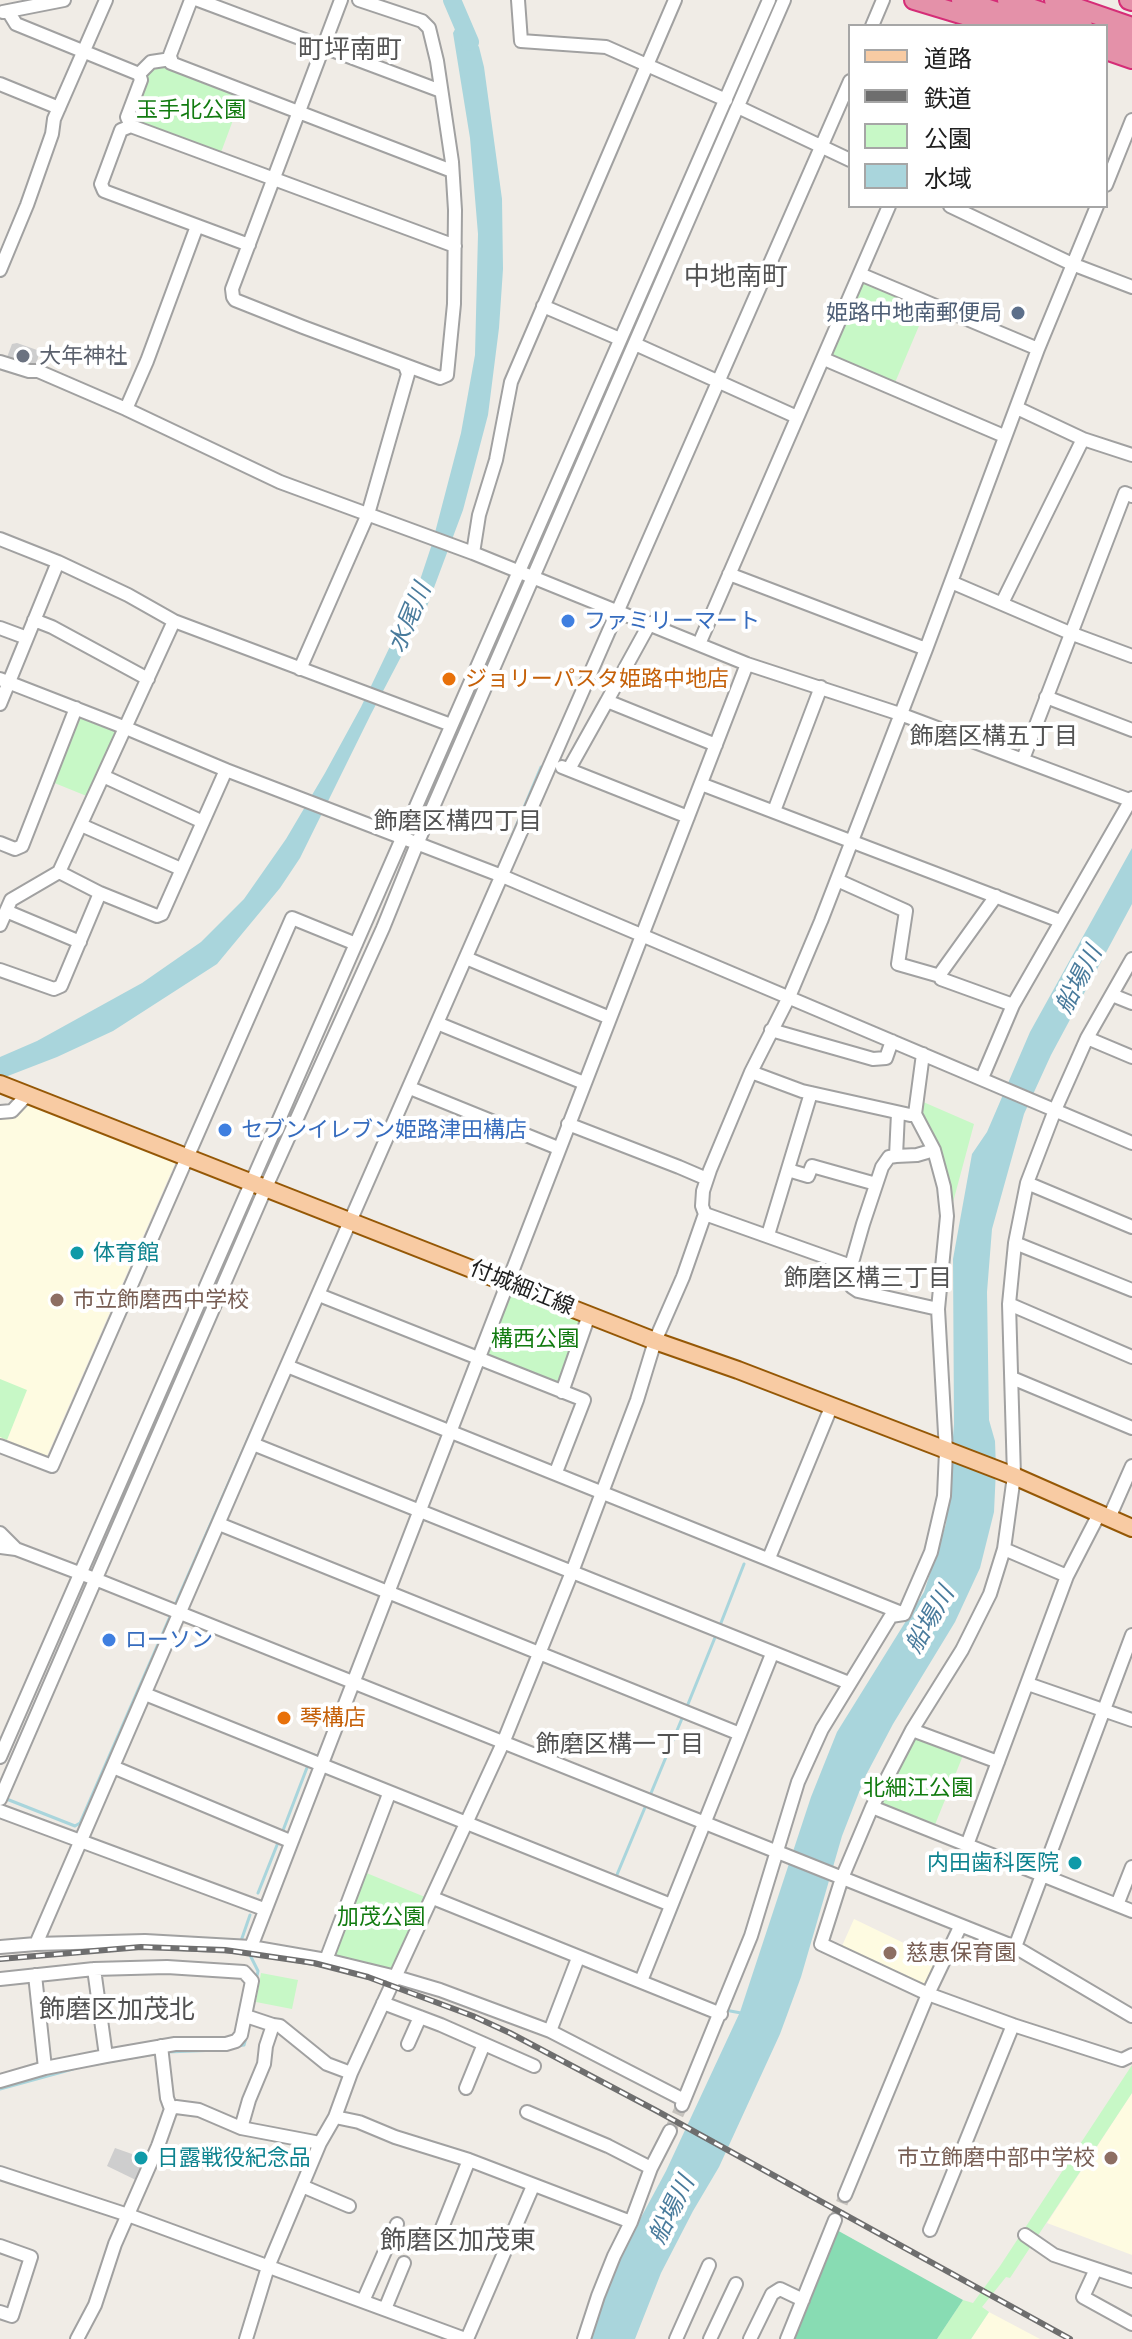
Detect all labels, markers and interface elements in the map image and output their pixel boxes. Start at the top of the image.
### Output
legend [848,24,1108,208]
district label: 町坪南町 [298,34,402,66]
text: 道路 [924,44,972,73]
text: 鉄道 [924,84,972,113]
park label: 玉手北公園 [136,97,246,123]
text: 公園 [924,124,972,153]
text: 水域 [924,164,972,193]
district label: 中地南町 [684,261,788,293]
place label: 姫路中地南郵便局 [826,300,1002,326]
marker: 姫路中地南郵便局 [1009,304,1027,322]
place label: 大年神社 [39,343,127,369]
marker: 大年神社 [14,347,32,365]
water label: 水尾川 [383,579,437,657]
place label: ファミリーマート [584,608,760,634]
marker: ファミリーマート [559,612,577,630]
place label: ジョリーパスタ姫路中地店 [465,666,729,692]
marker: ジョリーパスタ姫路中地店 [440,670,458,688]
district label: 飾磨区構五丁目 [910,723,1078,751]
district label: 飾磨区構四丁目 [374,808,542,836]
water label: 船場川 [1050,941,1108,1019]
place label: セブンイレブン姫路津田構店 [241,1117,527,1143]
marker: セブンイレブン姫路津田構店 [216,1121,234,1139]
place label: 体育館 [93,1240,159,1266]
marker: 体育館 [68,1244,86,1262]
street label: 付城細江線 [466,1255,578,1321]
district label: 飾磨区構三丁目 [784,1265,952,1293]
place label: 市立飾磨西中学校 [73,1287,249,1313]
marker: 市立飾磨西中学校 [48,1291,66,1309]
park label: 構西公園 [491,1326,579,1352]
water label: 船場川 [900,1582,960,1658]
place label: ローソン [125,1627,213,1653]
marker: ローソン [100,1631,118,1649]
place label: 琴構店 [300,1705,366,1731]
marker: 琴構店 [275,1709,293,1727]
district label: 飾磨区構一丁目 [536,1731,704,1759]
park label: 北細江公園 [863,1775,973,1801]
place label: 内田歯科医院 [927,1850,1059,1876]
marker: 内田歯科医院 [1066,1854,1084,1872]
park label: 加茂公園 [337,1904,425,1930]
place label: 慈恵保育園 [906,1940,1016,1966]
marker: 慈恵保育園 [881,1944,899,1962]
district label: 飾磨区加茂北 [39,1994,195,2026]
place label: 日露戦役紀念品 [157,2145,311,2171]
place label: 市立飾磨中部中学校 [897,2145,1095,2171]
marker: 日露戦役紀念品 [132,2149,150,2167]
marker: 市立飾磨中部中学校 [1102,2149,1120,2167]
water label: 船場川 [643,2171,701,2249]
district label: 飾磨区加茂東 [380,2225,536,2257]

